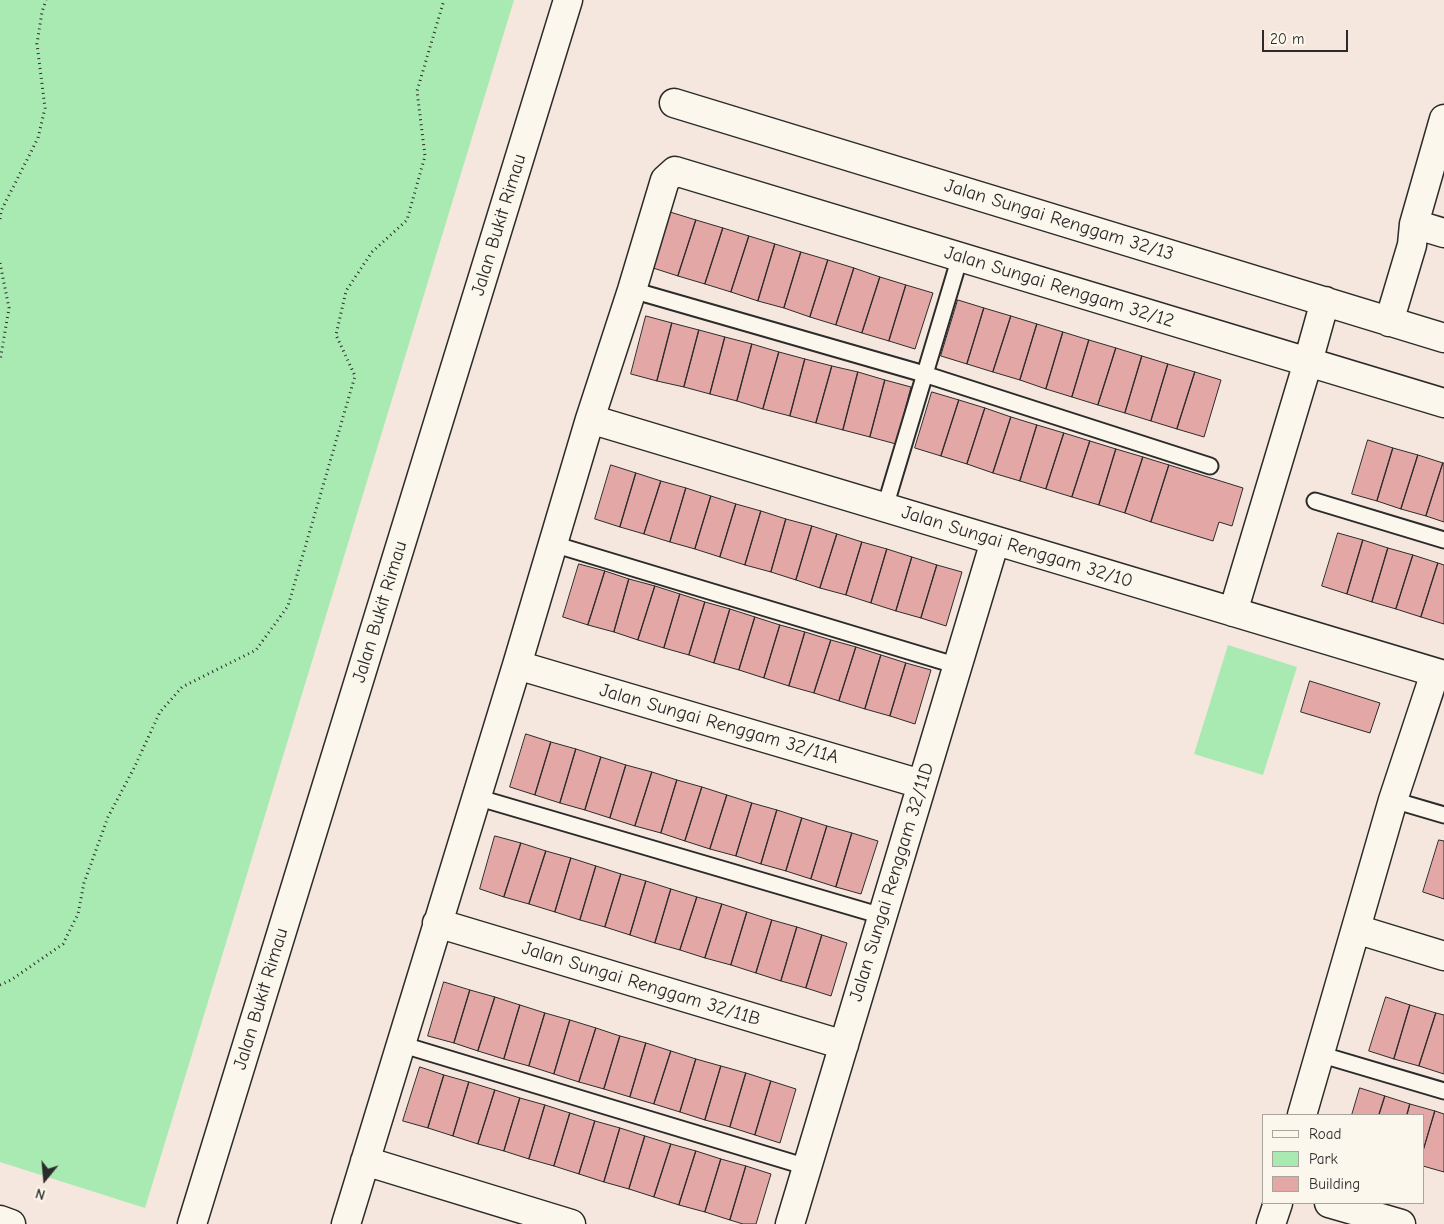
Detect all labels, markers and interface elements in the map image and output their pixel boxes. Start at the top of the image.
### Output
scale bar [1264,20,1350,52]
text: 20 m [1270,30,1304,48]
street label: Jalan Bukit Rimau [467,151,531,299]
street label: Jalan Sungai Renggam 32/13 [942,174,1176,266]
street label: Jalan Sungai Renggam 32/12 [941,241,1177,333]
street label: Jalan Sungai Renggam 32/10 [899,501,1135,593]
street label: Jalan Bukit Rimau [348,538,412,686]
street label: Jalan Sungai Renggam 32/11A [597,679,841,769]
street label: Jalan Sungai Renggam 32/11D [845,760,939,1004]
street label: Jalan Bukit Rimau [229,925,293,1073]
street label: Jalan Sungai Renggam 32/11B [519,937,763,1031]
legend [1262,1114,1424,1204]
text: Road [1309,1125,1341,1143]
text: Park [1309,1150,1338,1168]
north arrow [20,1154,70,1204]
text: Building [1309,1175,1360,1193]
text: N [34,1184,47,1203]

